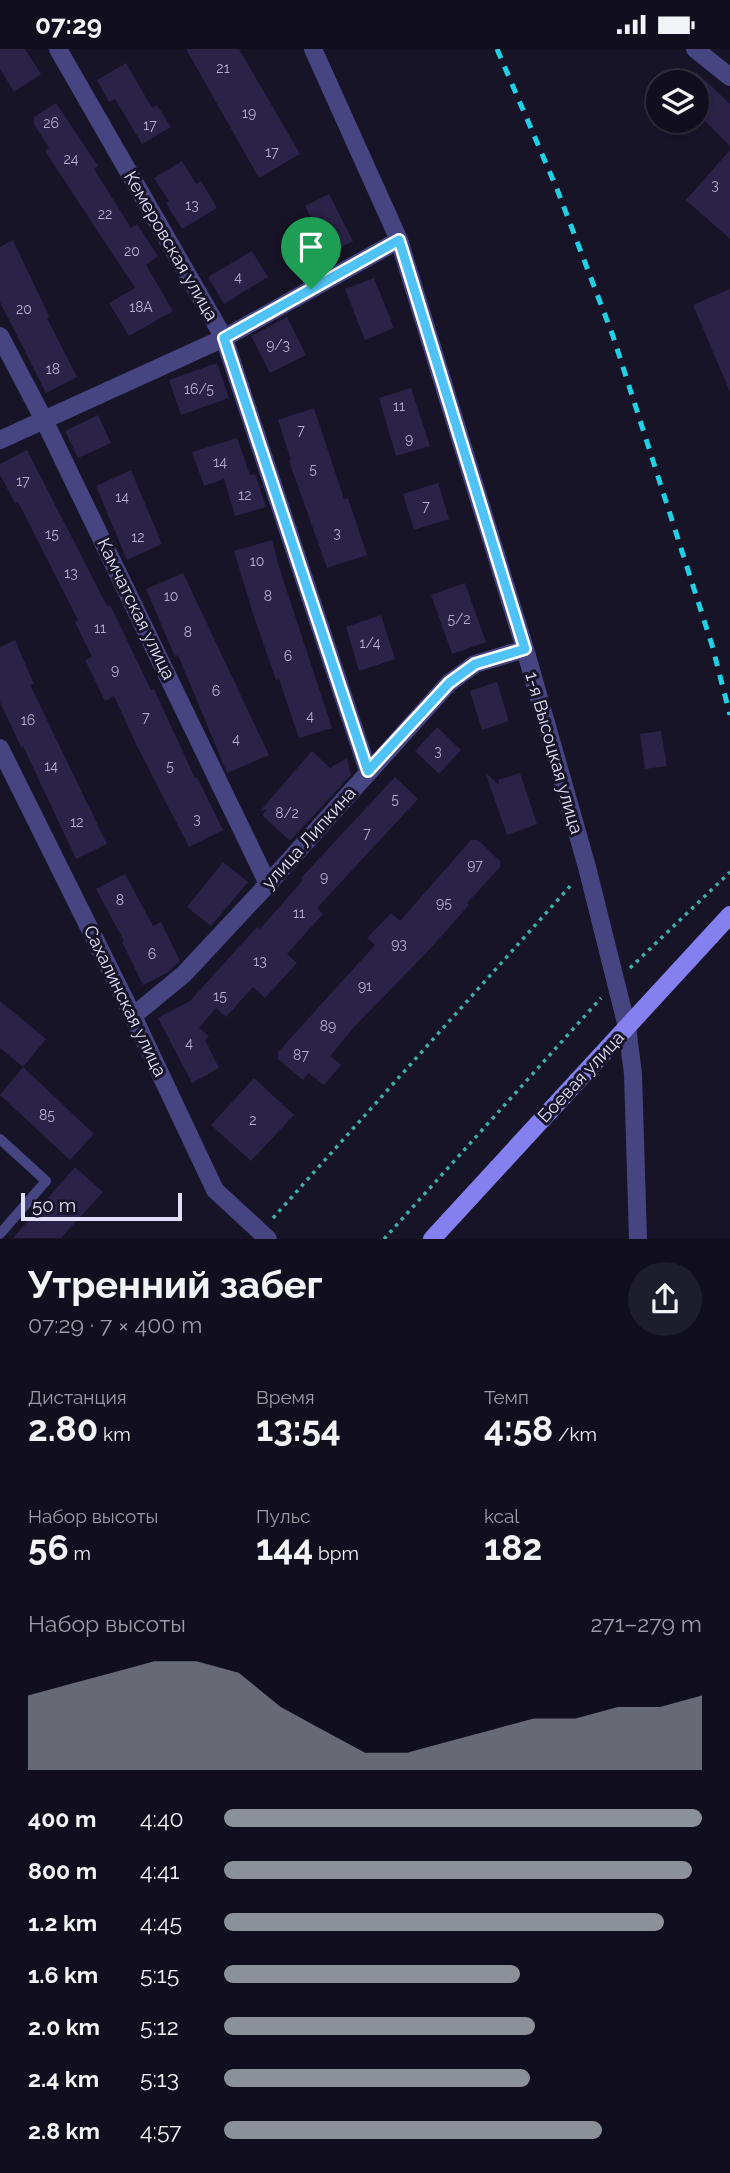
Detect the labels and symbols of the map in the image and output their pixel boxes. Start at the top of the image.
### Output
house number: 21 [216,60,230,76]
house number: 19 [242,105,256,121]
house number: 26 [43,115,59,131]
house number: 17 [143,117,157,133]
house number: 17 [265,144,279,160]
house number: 24 [64,151,79,167]
street label: Кемеровская улица [120,167,223,324]
house number: 3 [711,177,719,193]
house number: 13 [185,197,199,213]
house number: 22 [98,206,112,222]
pin [281,217,341,289]
house number: 20 [124,243,140,259]
house number: 4 [234,269,242,285]
house number: 18А [129,299,153,315]
house number: 20 [16,301,32,317]
house number: 9/3 [266,337,290,353]
house number: 18 [46,361,60,377]
house number: 16/5 [184,381,214,397]
house number: 11 [393,398,405,414]
house number: 7 [297,422,305,438]
house number: 9 [405,431,413,447]
house number: 14 [213,454,227,470]
house number: 5 [309,461,317,477]
house number: 17 [16,473,30,489]
house number: 12 [238,487,252,503]
house number: 14 [115,489,129,505]
house number: 7 [422,498,430,514]
house number: 3 [333,525,341,541]
house number: 15 [45,526,59,542]
house number: 12 [131,529,145,545]
street label: Камчатская улица [93,535,180,683]
house number: 10 [250,553,264,569]
house number: 13 [64,565,78,581]
house number: 10 [164,588,178,604]
house number: 8 [264,588,272,604]
house number: 5/2 [447,611,471,627]
house number: 11 [94,620,106,636]
house number: 8 [184,624,192,640]
house number: 1/4 [360,635,381,651]
house number: 6 [284,648,292,664]
house number: 9 [111,662,119,678]
street label: 1-я Высоцкая улица [521,669,588,836]
house number: 6 [212,683,220,699]
house number: 4 [306,708,314,724]
house number: 7 [142,709,150,725]
house number: 16 [21,712,35,728]
house number: 4 [232,731,240,747]
house number: 3 [434,743,442,759]
house number: 14 [44,758,58,774]
house number: 5 [166,758,174,774]
street label: улица Липкина [257,782,360,893]
house number: 5 [391,791,399,807]
house number: 8/2 [275,805,299,821]
house number: 3 [193,811,201,827]
house number: 12 [70,814,84,830]
house number: 7 [363,825,371,841]
house number: 97 [467,857,483,873]
house number: 9 [320,869,328,885]
house number: 8 [116,892,124,908]
house number: 95 [436,895,452,911]
house number: 11 [293,905,305,921]
street label: Сахалинская улица [80,922,171,1080]
house number: 93 [391,936,407,952]
house number: 6 [148,946,156,962]
house number: 13 [253,953,267,969]
house number: 91 [358,978,372,994]
house number: 15 [213,988,227,1004]
house number: 89 [320,1018,336,1034]
street label: Боевая улица [533,1027,628,1127]
house number: 4 [185,1035,193,1051]
house number: 87 [293,1047,309,1063]
house number: 85 [39,1107,55,1123]
house number: 2 [249,1112,257,1128]
scale bar [21,1189,182,1221]

